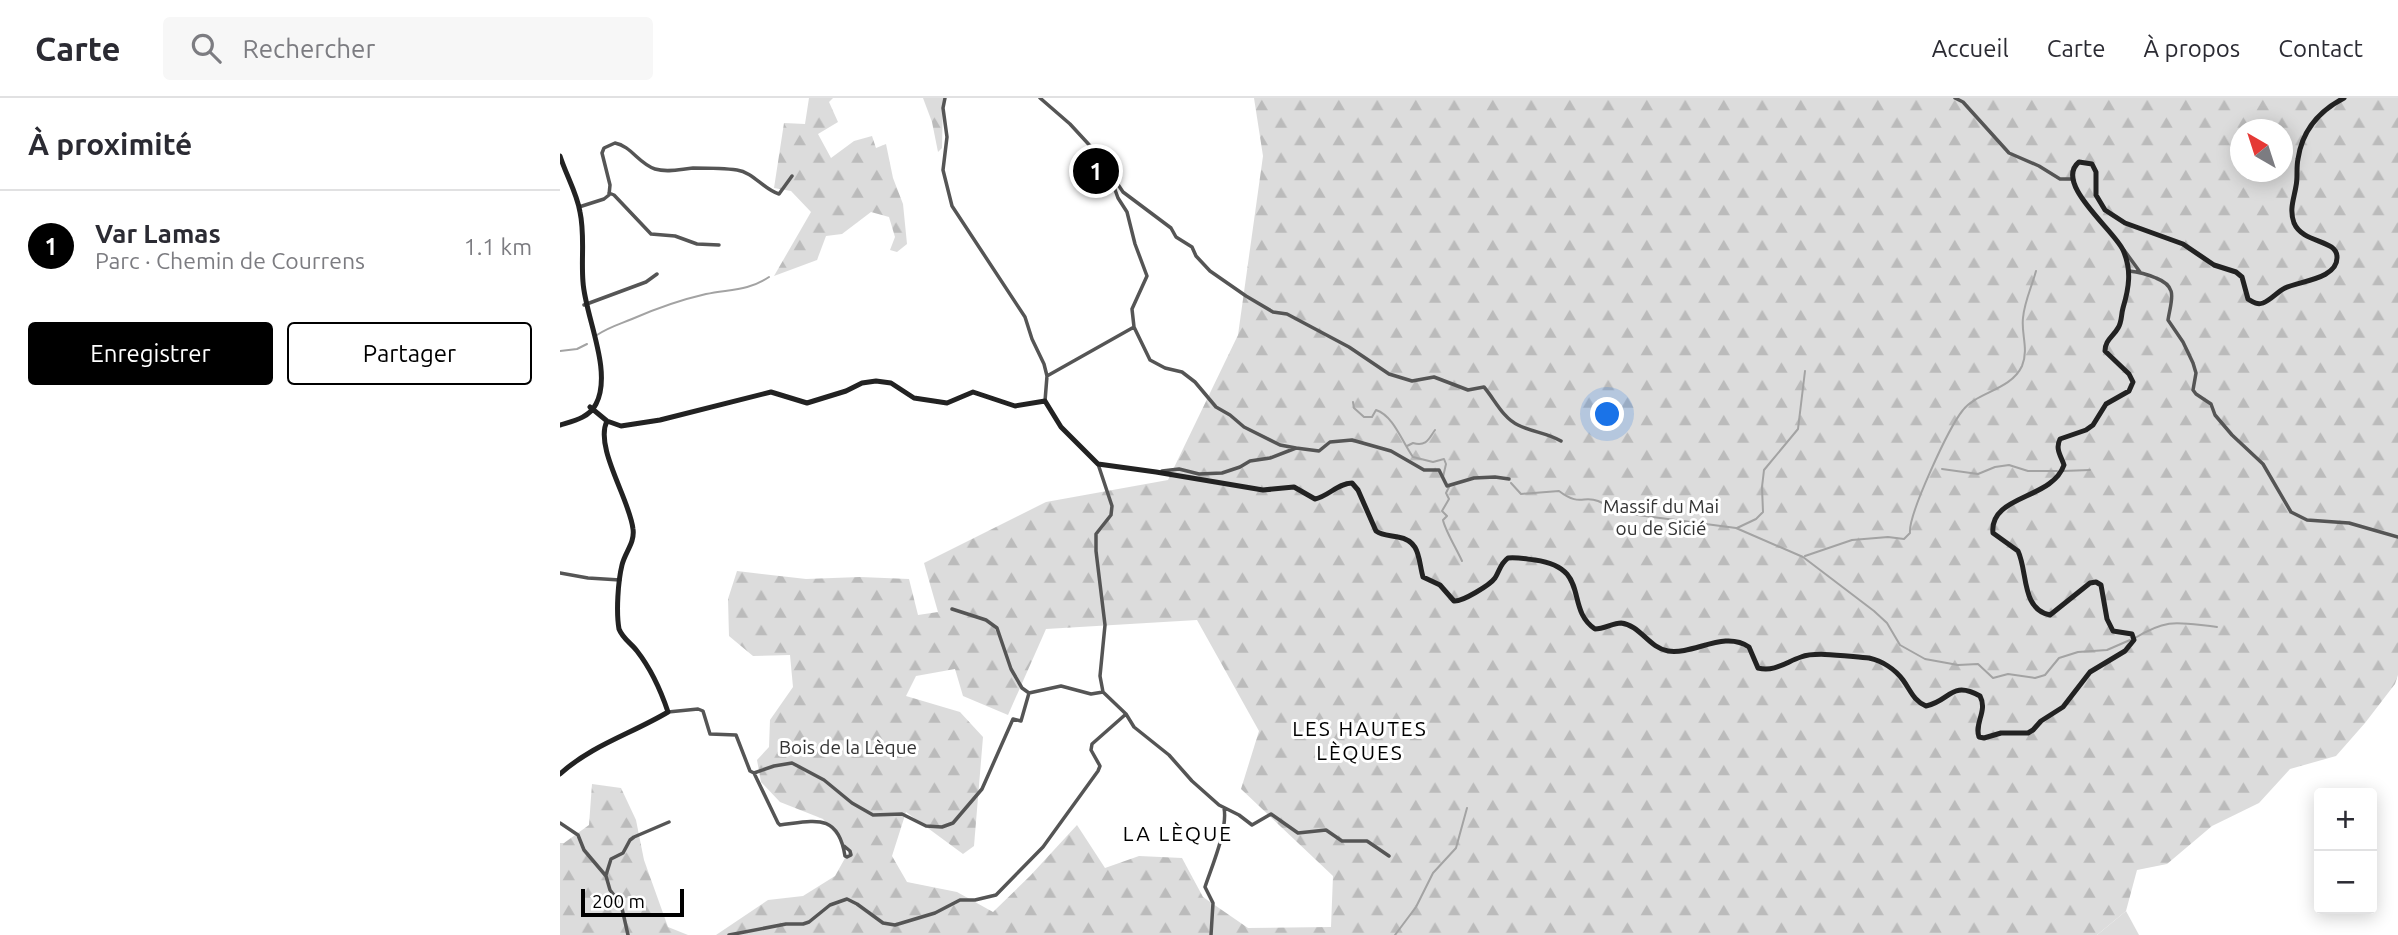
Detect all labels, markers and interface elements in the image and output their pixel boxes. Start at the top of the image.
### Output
search box [163,17,653,80]
icon: search [187,29,225,67]
text: Carte [35,30,121,67]
text: Rechercher [243,34,375,63]
text: Accueil [1932,35,2009,62]
text: Carte [2047,35,2106,62]
text: À propos [2144,35,2240,62]
text: Contact [2278,35,2363,62]
north arrow [2230,119,2293,182]
text: À proximité [28,127,192,161]
pin: 1 [1073,145,1119,197]
text: Var Lamas [95,219,221,248]
text: 1 [45,234,57,259]
text: 1.1 km [464,234,532,259]
text: Parc · Chemin de Courrens [95,248,365,273]
button: Enregistrer [28,322,273,385]
button: Partager [287,322,532,385]
your location [1590,397,1624,431]
park label: Massif du Mai ou de Sicié [1603,495,1719,539]
district label: LES HAUTES LÈQUES [1292,716,1428,764]
park label: Bois de la Lèque [779,736,917,758]
map controls [2314,788,2377,914]
button: + [2314,788,2377,851]
district label: LA LÈQUE [1123,821,1233,845]
button: − [2314,851,2377,914]
scale bar [581,886,684,918]
text: 200 m [592,890,645,912]

